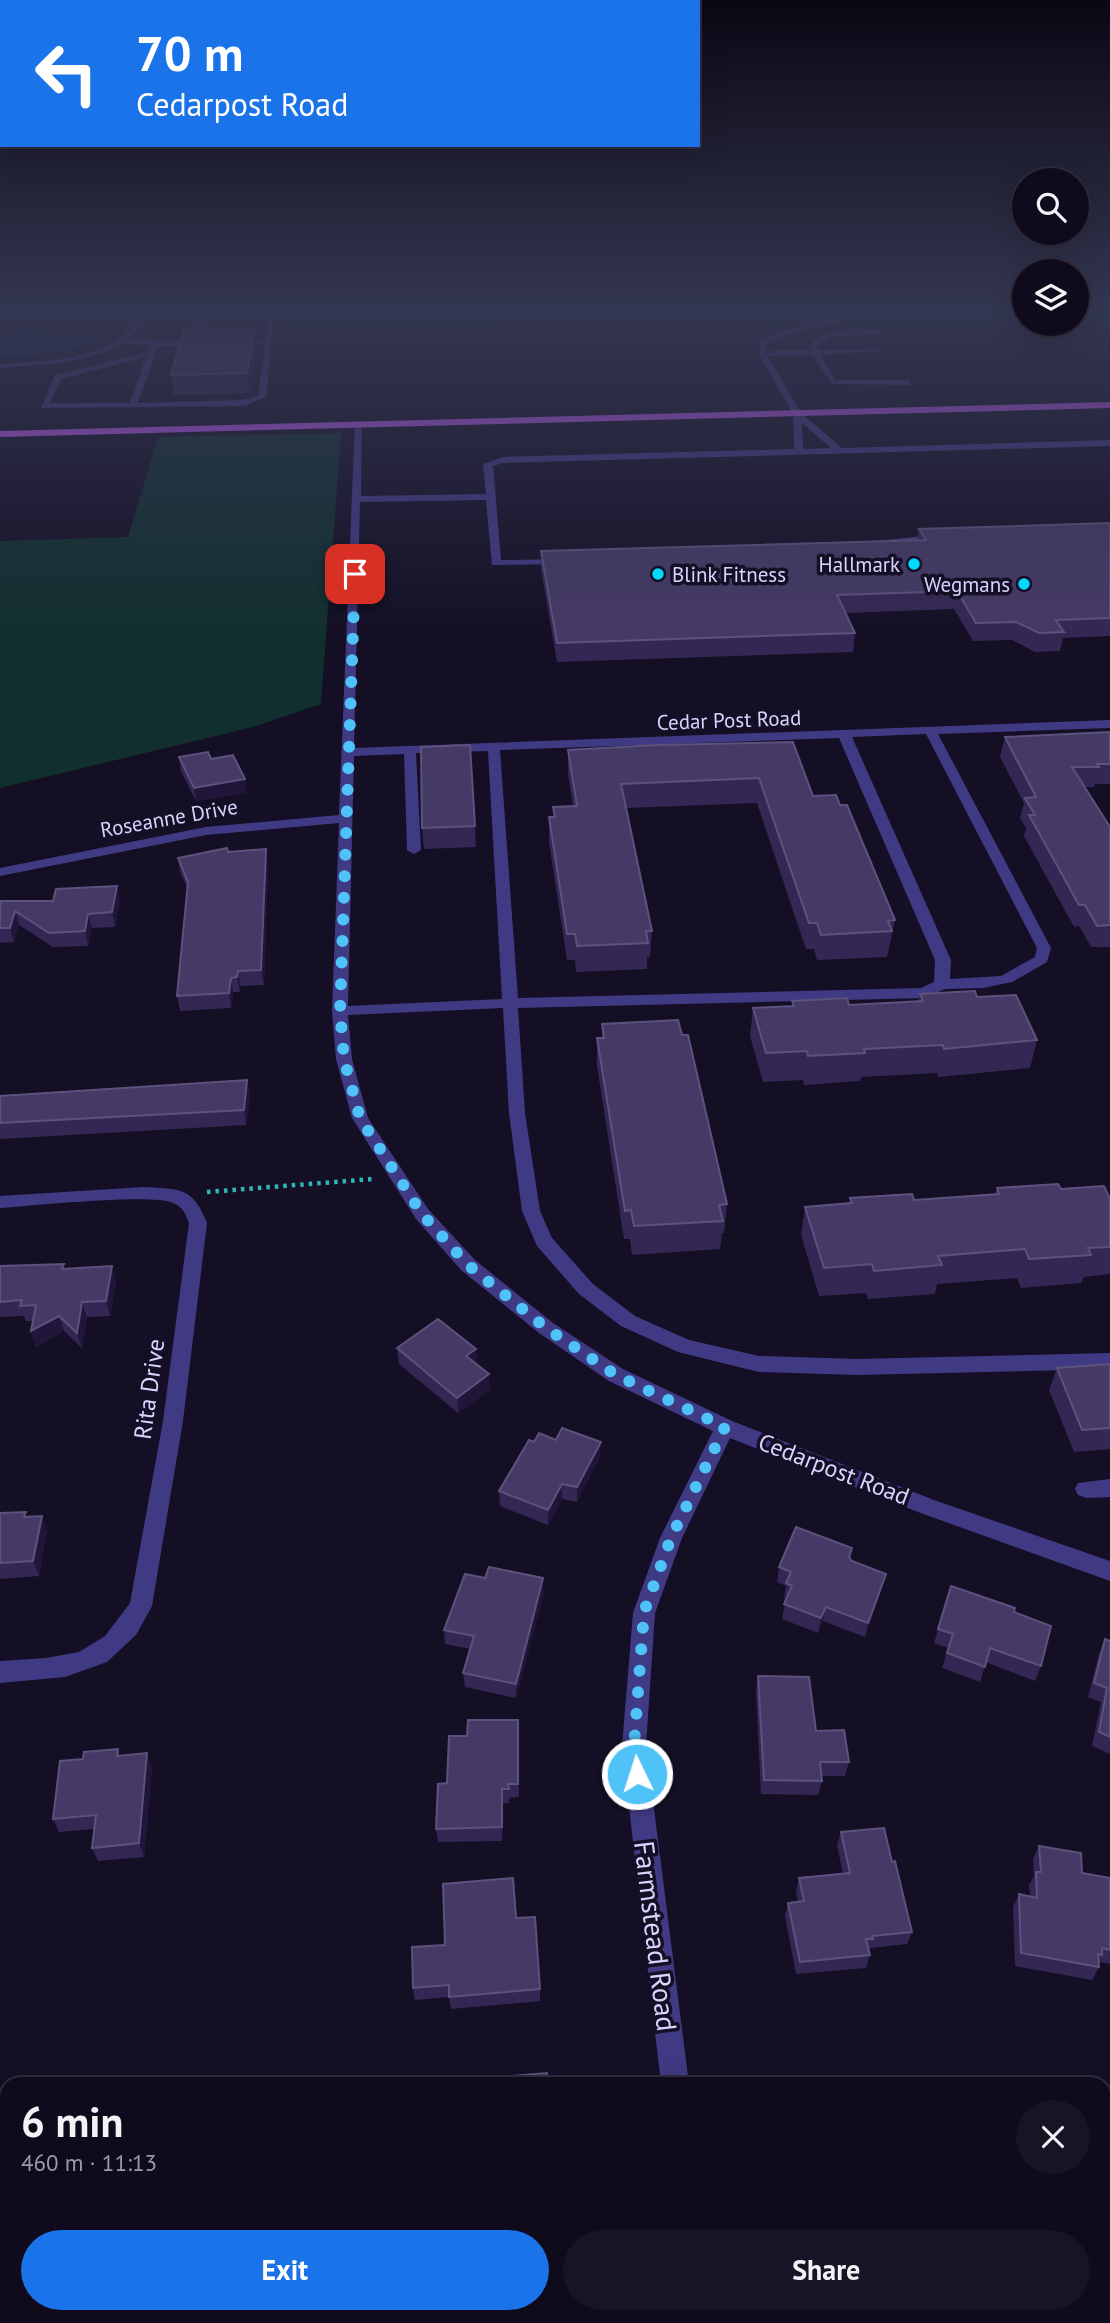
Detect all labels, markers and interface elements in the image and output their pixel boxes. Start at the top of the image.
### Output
text: 70 m [136,21,243,85]
icon: left [21,28,112,119]
text: Cedarpost Road [136,83,348,125]
map controls [1012,168,1089,336]
button: search [1012,168,1089,245]
button: layers [1012,259,1089,336]
pin [325,544,385,604]
place label: Hallmark [819,551,900,578]
icon: arrive [336,555,374,593]
marker: Hallmark [906,556,922,572]
place label: Blink Fitness [672,561,786,588]
marker: Blink Fitness [650,566,666,582]
place label: Wegmans [924,571,1010,598]
marker: Wegmans [1016,576,1032,592]
street label: Cedar Post Road [656,704,802,736]
street label: Roseanne Drive [98,793,240,843]
street label: Rita Drive [127,1337,171,1441]
street label: Cedarpost Road [754,1426,914,1512]
position arrow [600,1737,674,1811]
street label: Farmstead Road [626,1839,686,2033]
text: 6 min [21,2094,123,2149]
button: close [1016,2100,1090,2174]
text: 460 m · 11:13 [21,2148,157,2177]
button: Exit [21,2230,549,2310]
button: Share [563,2230,1090,2310]

